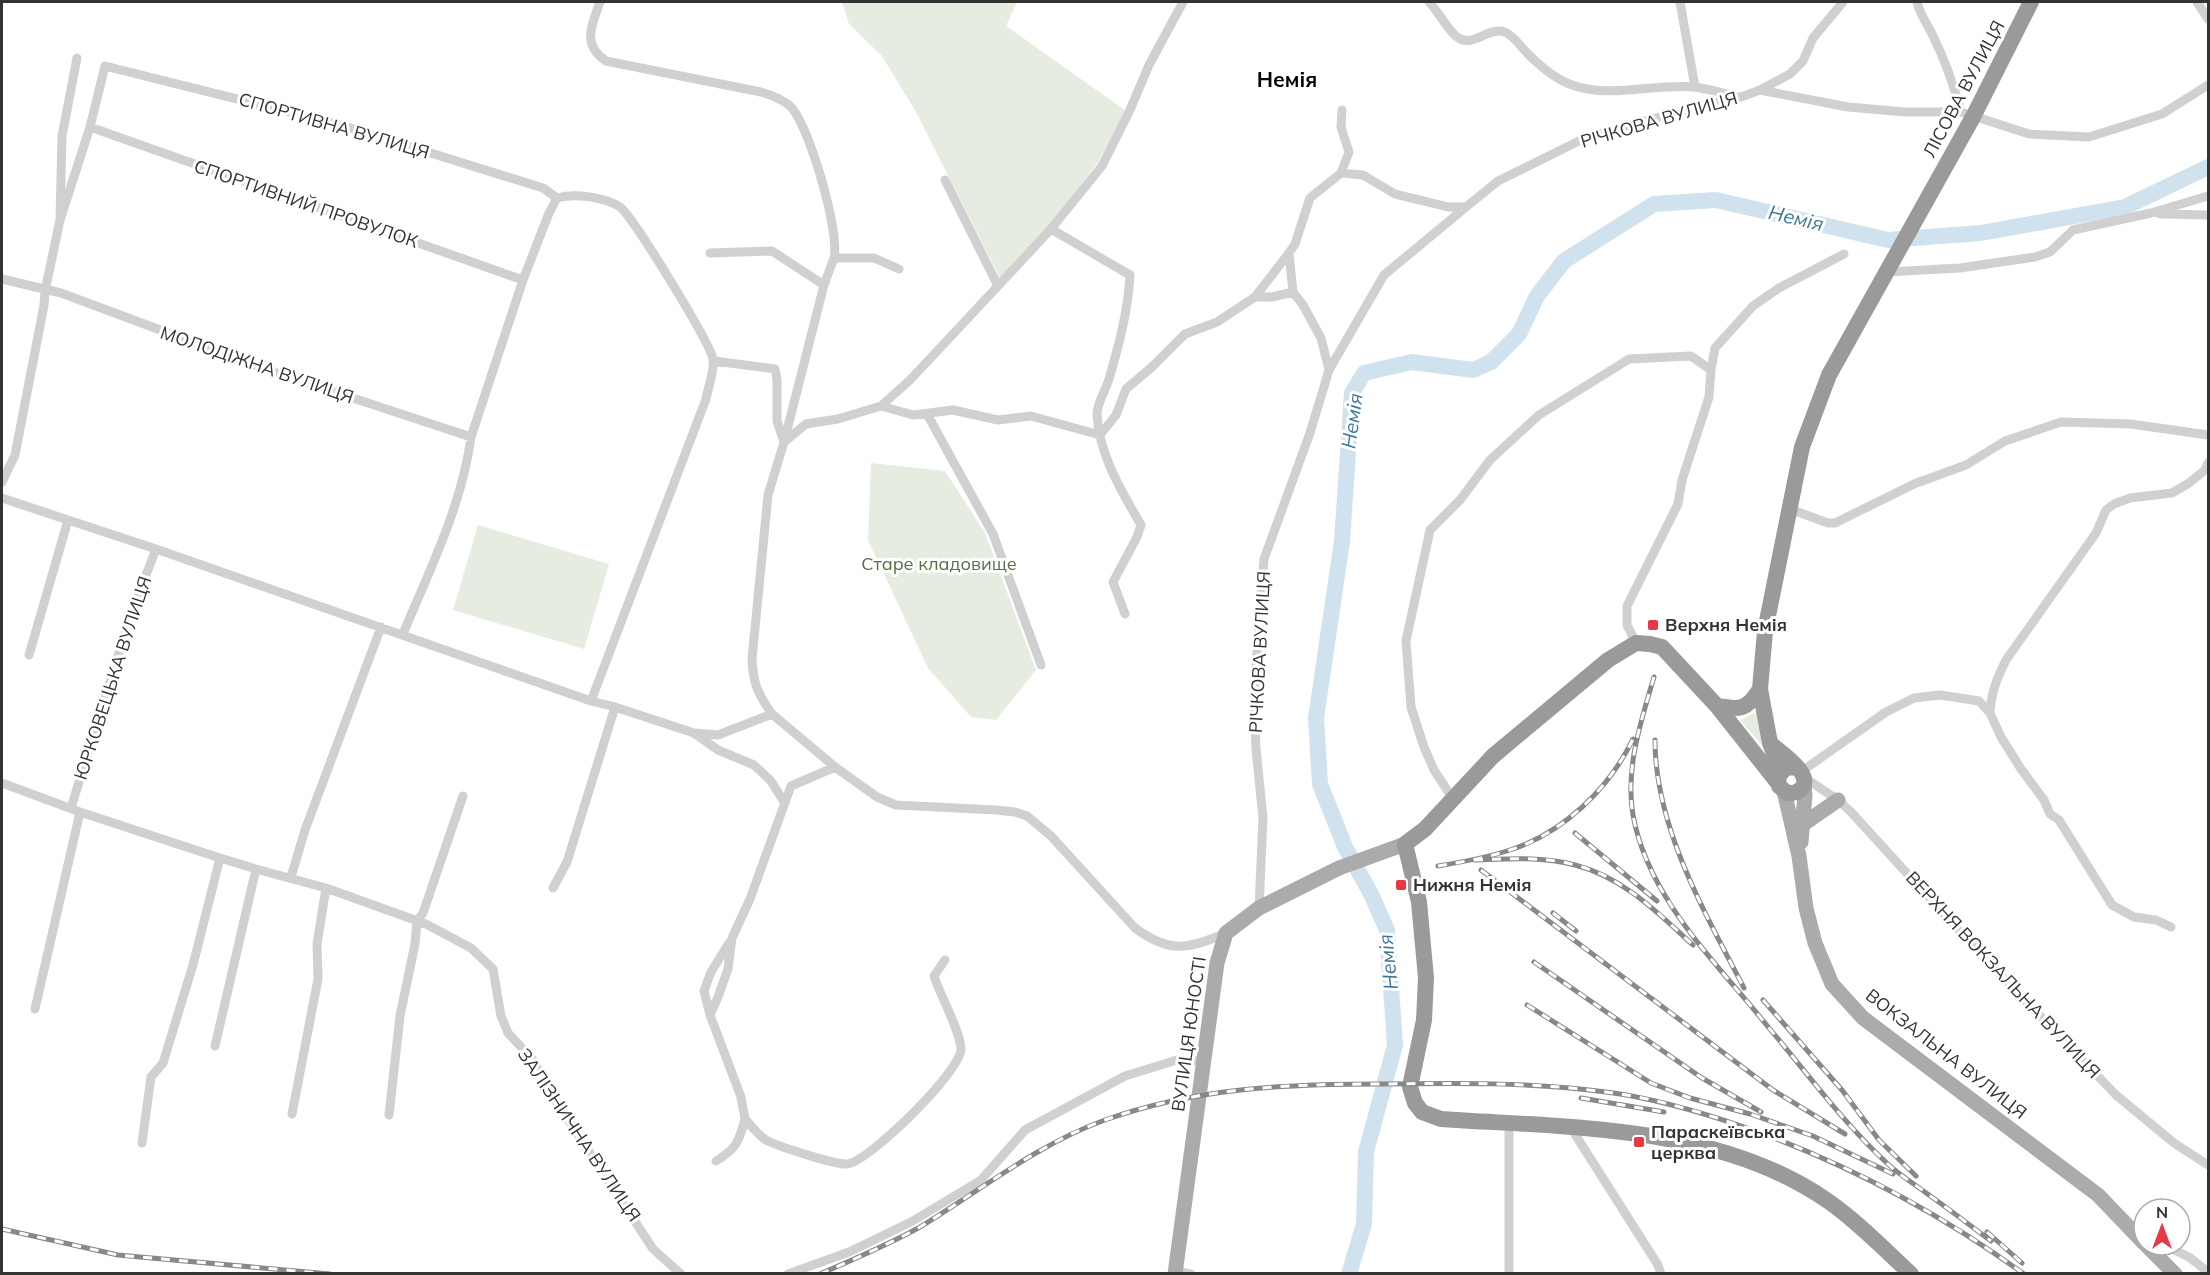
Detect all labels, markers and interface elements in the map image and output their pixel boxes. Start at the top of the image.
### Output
street label: ЛІСОВА ВУЛИЦЯ [1918,16,2009,161]
district label: Немія [1257,66,1317,92]
street label: РІЧКОВА ВУЛИЦЯ [1578,86,1740,153]
street label: СПОРТИВНА ВУЛИЦЯ [236,87,432,164]
street label: СПОРТИВНИЙ ПРОВУЛОК [191,154,421,253]
water label: Немія [1766,199,1826,236]
street label: МОЛОДІЖНА ВУЛИЦЯ [157,321,357,408]
water label: Немія [1335,392,1368,450]
park label: Старе кладовище [861,552,1017,575]
street label: РІЧКОВА ВУЛИЦЯ [1244,570,1275,734]
street label: ЮРКОВЕЦЬКА ВУЛИЦЯ [69,573,156,783]
place label: Верхня Немія [1665,613,1787,636]
marker: Верхня Немія [1646,618,1660,632]
street label: ВЕРХНЯ ВОКЗАЛЬНА ВУЛИЦЯ [1901,867,2105,1083]
place label: Нижня Немія [1413,873,1531,896]
marker: Нижня Немія [1394,878,1408,892]
water label: Немія [1372,933,1403,991]
street label: ВУЛИЦЯ ЮНОСТІ [1166,955,1211,1113]
street label: ВОКЗАЛЬНА ВУЛИЦЯ [1861,984,2031,1124]
street label: ЗАЛІЗНИЧНА ВУЛИЦЯ [513,1044,646,1226]
place label: Параскеївська церква [1651,1120,1785,1164]
marker: Параскеївська церква [1632,1135,1646,1149]
north arrow [2132,1197,2192,1257]
text: N [2156,1202,2168,1222]

